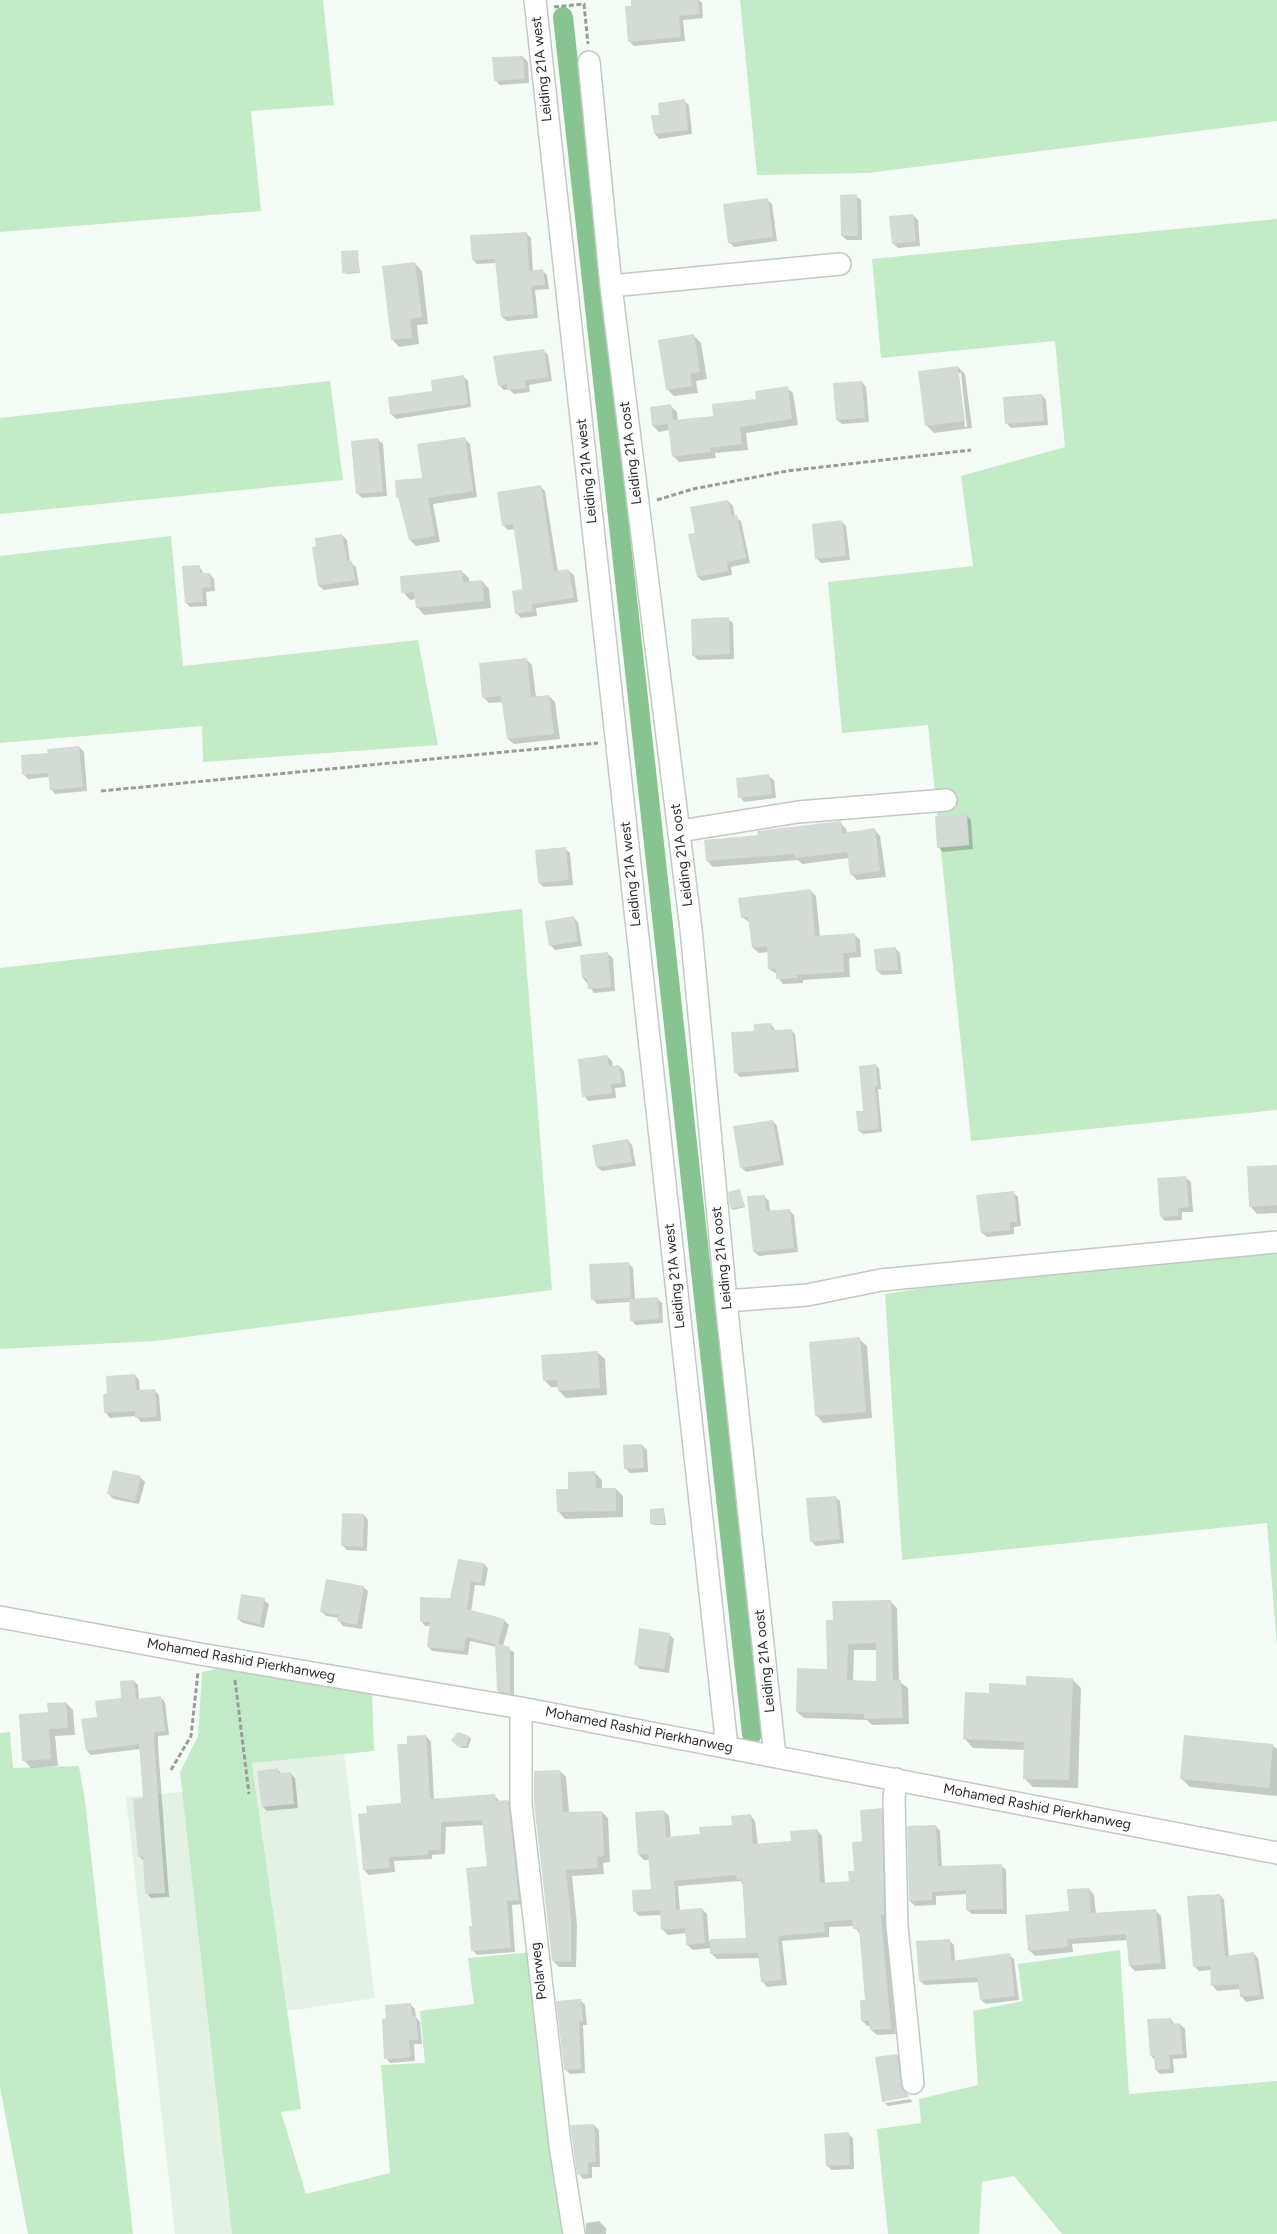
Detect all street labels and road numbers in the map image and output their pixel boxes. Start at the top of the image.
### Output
street label: Leiding 21A west [528,15,556,123]
street label: Leiding 21A oost [616,401,646,505]
street label: Leiding 21A west [573,417,601,525]
street label: Leiding 21A oost [667,803,697,907]
street label: Leiding 21A west [617,820,645,928]
street label: Leiding 21A oost [708,1206,736,1310]
street label: Leiding 21A west [661,1222,689,1330]
street label: Leiding 21A oost [751,1609,779,1713]
street label: Mohamed Rashid Pierkhanweg [145,1635,337,1685]
street label: Mohamed Rashid Pierkhanweg [544,1704,734,1756]
street label: Mohamed Rashid Pierkhanweg [942,1781,1132,1833]
street label: Polarweg [527,1941,551,2001]

